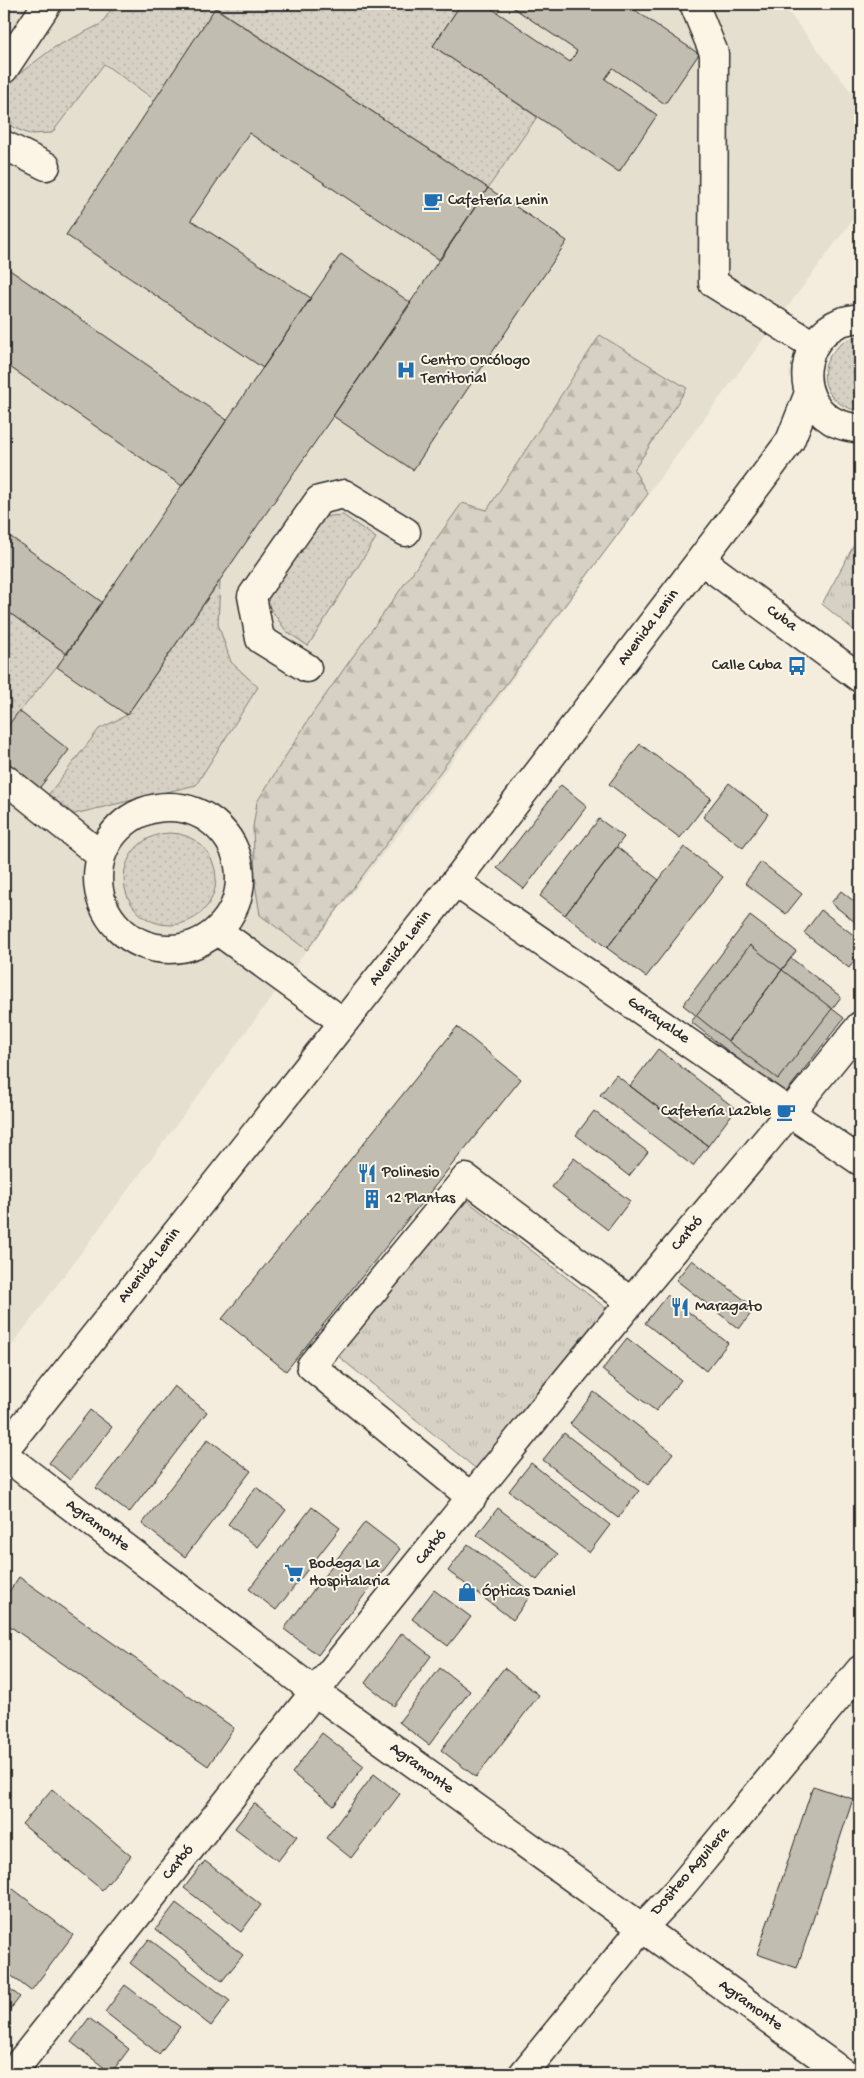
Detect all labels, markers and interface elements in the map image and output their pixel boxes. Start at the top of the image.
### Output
cafe icon: Cafetería Lenin [422,190,444,212]
place label: Cafetería Lenin [448,192,548,211]
place label: Centro Oncólogo Territorial [420,352,530,389]
hospital icon: Centro Oncólogo Territorial [395,359,417,381]
street label: Avenida Lenin [614,586,684,670]
street label: Cuba [762,601,801,637]
bus stop icon: Calle Cuba [786,655,808,677]
place label: Calle Cuba [712,657,783,676]
street label: Avenida Lenin [366,907,437,991]
street label: Garayalde [623,993,694,1049]
cafe icon: Cafetería La2ble [775,1101,797,1123]
place label: Cafetería La2ble [661,1103,772,1122]
restaurant icon: Polinesio [356,1162,378,1184]
place label: Polinesio [381,1164,440,1183]
building icon: 12 Plantas [361,1188,383,1210]
place label: 12 Plantas [386,1190,456,1209]
street label: Carbó [668,1213,708,1255]
street label: Avenida Lenin [115,1224,186,1308]
restaurant icon: Maragato [669,1296,691,1318]
place label: Maragato [695,1298,762,1317]
street label: Agramonte [61,1496,133,1557]
street label: Carbó [412,1526,452,1570]
place label: Bodega La Hospitalaria [308,1555,391,1592]
supermarket icon: Bodega La Hospitalaria [283,1562,305,1584]
shop icon: Ópticas Daniel [456,1581,478,1603]
place label: Ópticas Daniel [482,1583,576,1602]
street label: Agramonte [385,1739,458,1799]
street label: Dositeo Aguilera [647,1823,735,1921]
street label: Carbó [159,1841,199,1885]
street label: Agramonte [714,1976,787,2036]

